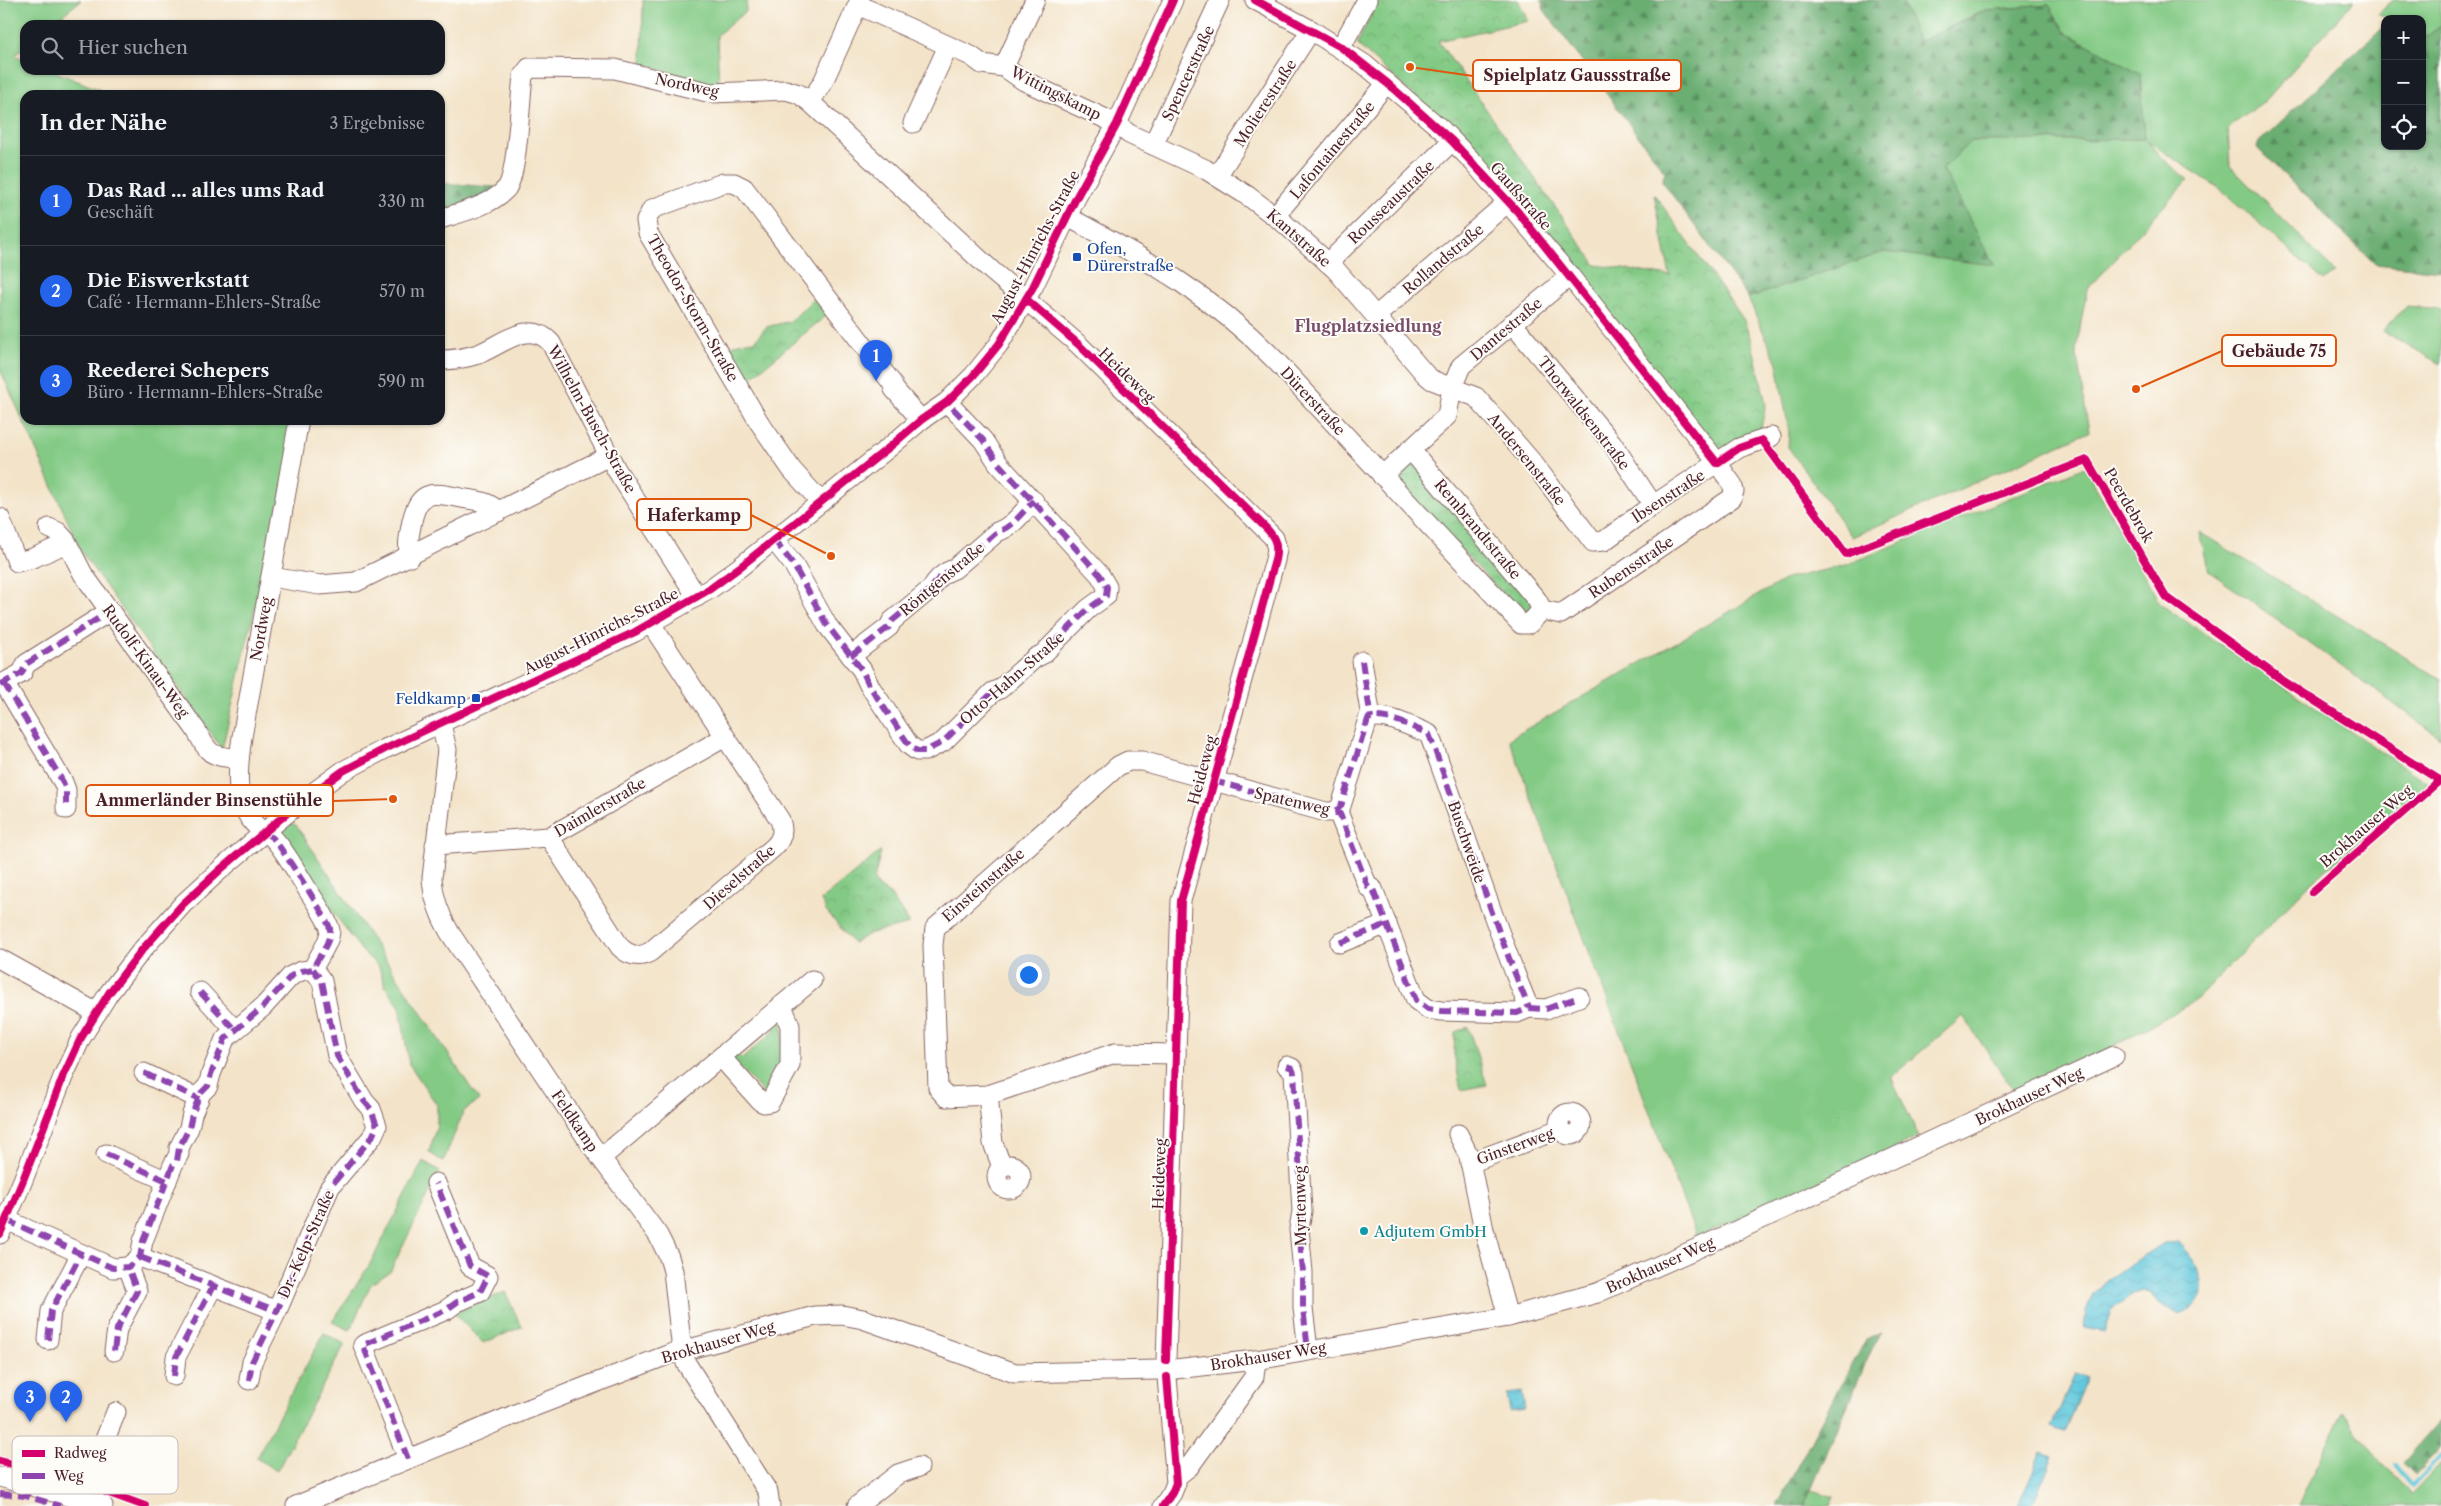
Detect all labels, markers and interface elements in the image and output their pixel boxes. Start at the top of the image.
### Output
map controls [2381,15,2426,150]
button: + [2381,15,2426,60]
search box [20,20,445,75]
street label: Spencerstraße [1158,22,1218,124]
icon: search [38,34,66,62]
text: Hier suchen [78,36,188,59]
street label: Molierestraße [1230,56,1300,150]
callout: Spielplatz Gaussstraße [1473,60,1681,91]
button: − [2381,60,2426,105]
street label: Wittingskamp [1006,61,1105,124]
text: Spielplatz Gaussstraße [1483,65,1671,85]
street label: Nordweg [653,69,721,101]
street label: Lafontainestraße [1286,97,1378,203]
button: locate [2381,105,2426,150]
text: In der Nähe [40,110,167,135]
text: 3 Ergebnisse [329,113,425,133]
street label: Rousseaustraße [1344,156,1438,248]
street label: Gaußstraße [1486,158,1556,234]
street label: August-Hinrichs-Straße [986,167,1084,328]
text: Das Rad ... alles ums Rad [87,179,324,202]
text: 1 [52,191,60,211]
text: 330 m [378,191,425,211]
text: Geschäft [87,202,154,222]
street label: Kantstraße [1263,205,1335,271]
street label: Rollandstraße [1399,220,1487,298]
street label: Theodor-Storm-Straße [643,231,743,385]
place label: Ofen, Dürerstraße [1087,239,1174,275]
marker: Ofen, Dürerstraße [1071,251,1083,263]
text: Die Eiswerkstatt [87,269,249,292]
text: 2 [51,281,61,301]
text: 570 m [379,281,425,301]
text: Café · Hermann-Ehlers-Straße [87,292,321,312]
street label: Dantestraße [1466,293,1546,365]
district label: Flugplatzsiedlung [1294,316,1442,336]
callout: Gebäude 75 [2222,335,2336,366]
pin: 1 [860,340,892,381]
street label: Wilhelm-Busch-Straße [543,341,641,496]
text: Gebäude 75 [2232,341,2326,361]
street label: Heideweg [1095,343,1159,407]
street label: Thorwaldsenstraße [1534,353,1634,473]
text: Reederei Schepers [87,359,269,382]
street label: Dürerstraße [1276,363,1350,439]
text: 3 [51,371,61,391]
text: 590 m [378,371,425,391]
text: Büro · Hermann-Ehlers-Straße [87,382,323,402]
street label: Andersenstraße [1483,408,1570,509]
street label: Peerdebrok [2100,464,2159,547]
street label: Ibsenstraße [1628,465,1708,527]
street label: Rembrandtstraße [1431,475,1525,583]
callout: Haferkamp [637,499,751,530]
text: Haferkamp [647,505,741,525]
street label: Rubensstraße [1585,532,1677,602]
street label: Röntgenstraße [896,538,988,620]
street label: August-Hinrichs-Straße [519,584,682,679]
street label: Nordweg [246,595,276,662]
street label: Rudolf-Kinau-Weg [99,601,193,721]
street label: Otto-Hahn-Straße [956,627,1068,729]
place label: Feldkamp [395,689,466,708]
marker: Feldkamp [470,692,482,704]
street label: Heideweg [1184,733,1220,807]
street label: Daimlerstraße [551,773,649,841]
street label: Brokhauser Weg [2316,780,2416,871]
street label: Spatenweg [1252,783,1332,819]
callout: Ammerländer Binsenstühle [86,785,333,816]
text: Ammerländer Binsenstühle [95,790,323,810]
street label: Buschweide [1444,798,1490,886]
street label: Dieselstraße [699,841,779,913]
street label: Einsteinstraße [938,844,1028,926]
your location [1016,962,1042,988]
street label: Brokhauser Weg [1972,1063,2086,1129]
street label: Feldkamp [547,1086,603,1156]
street label: Ginsterweg [1474,1123,1556,1169]
street label: Heideweg [1148,1138,1170,1210]
street label: Myrtenweg [1290,1166,1310,1246]
street label: Dr.-Kelp-Straße [274,1187,338,1301]
place label: Adjutem GmbH [1373,1222,1487,1241]
marker: Adjutem GmbH [1358,1225,1370,1237]
street label: Brokhauser Weg [1603,1233,1717,1297]
street label: Brokhauser Weg [659,1317,777,1367]
street label: Brokhauser Weg [1209,1337,1327,1375]
pin: 3 [14,1381,46,1422]
pin: 2 [50,1381,82,1422]
legend [12,1436,178,1494]
text: Radweg [54,1444,107,1462]
text: Weg [53,1467,84,1485]

